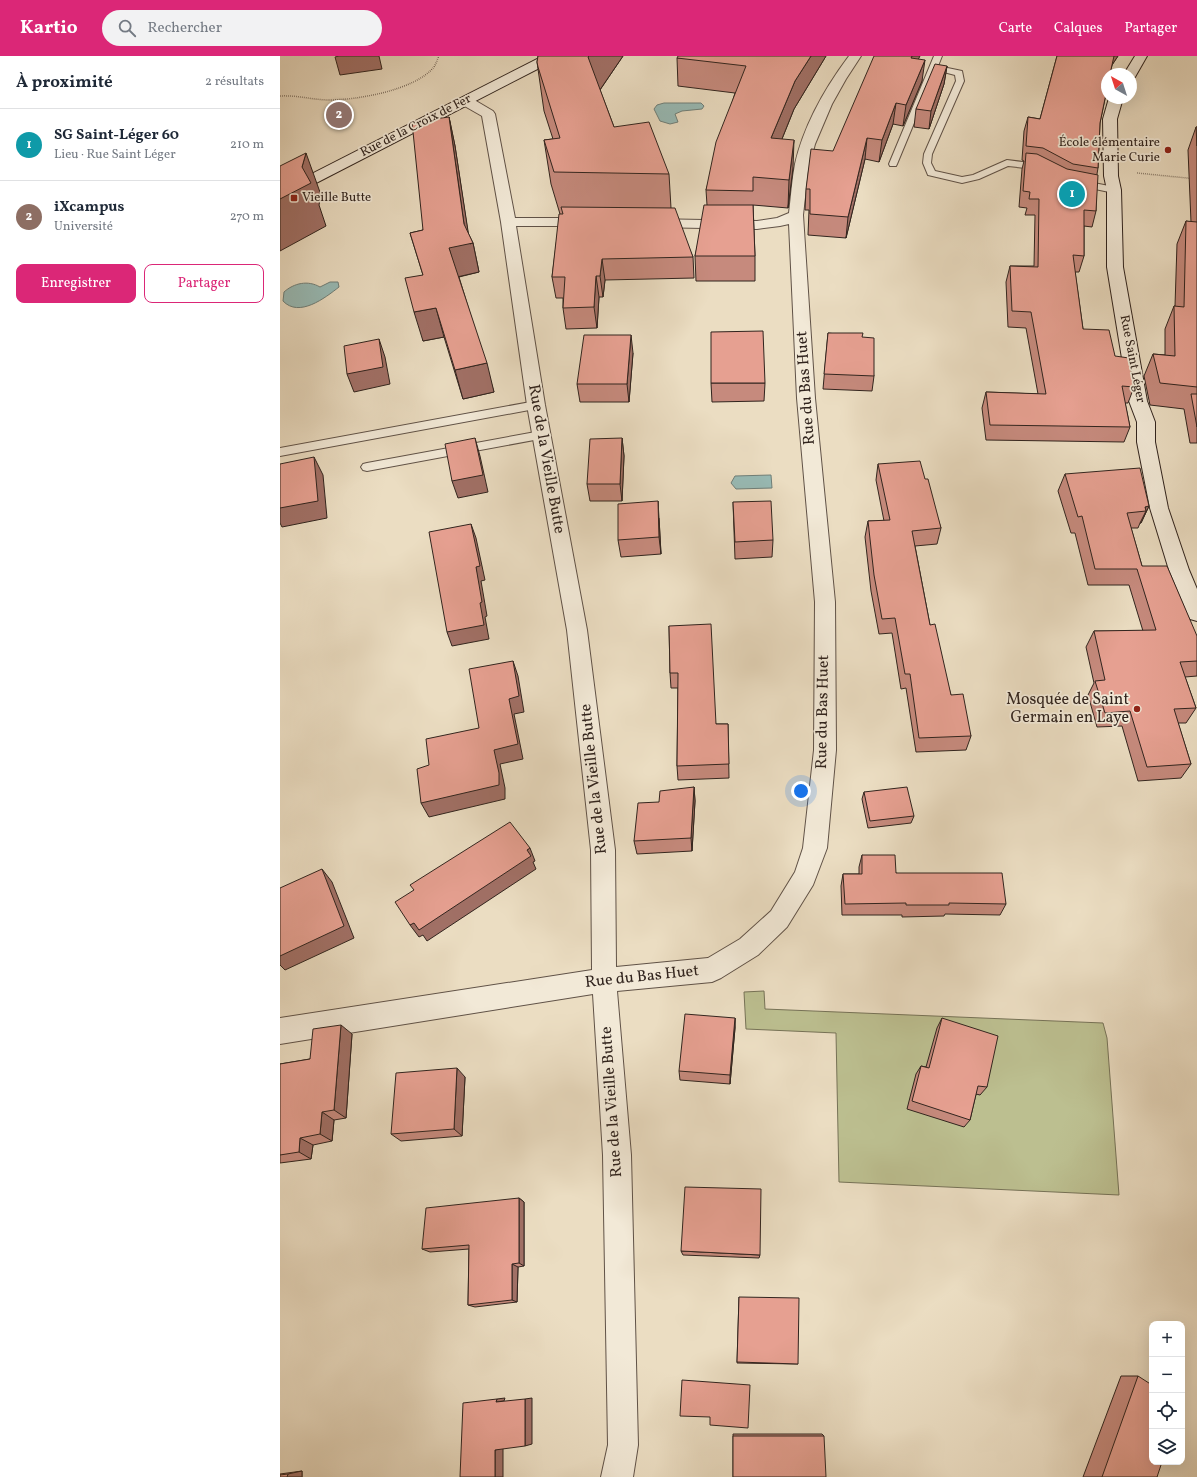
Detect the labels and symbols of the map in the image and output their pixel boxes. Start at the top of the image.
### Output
north arrow [1101,68,1137,104]
street label: Rue de la Croix de Fer [357,90,475,162]
pin: 2 [326,100,352,130]
place label: École élémentaire Marie Curie [1059,134,1160,167]
marker: École élémentaire Marie Curie [1163,145,1173,155]
pin: 1 [1059,179,1085,209]
place label: Vieille Butte [302,189,371,207]
marker: Vieille Butte [289,193,299,203]
street label: Rue Saint Léger [1115,314,1149,405]
street label: Rue du Bas Huet [791,330,821,446]
street label: Rue de la Vieille Butte [522,383,570,535]
street label: Rue du Bas Huet [811,654,835,769]
place label: Mosquée de Saint Germain en Laye [1006,689,1129,729]
street label: Rue de la Vieille Butte [575,703,613,855]
marker: Mosquée de Saint Germain en Laye [1132,704,1142,714]
your location [791,781,811,801]
street label: Rue du Bas Huet [584,960,700,994]
street label: Rue de la Vieille Butte [596,1026,628,1178]

